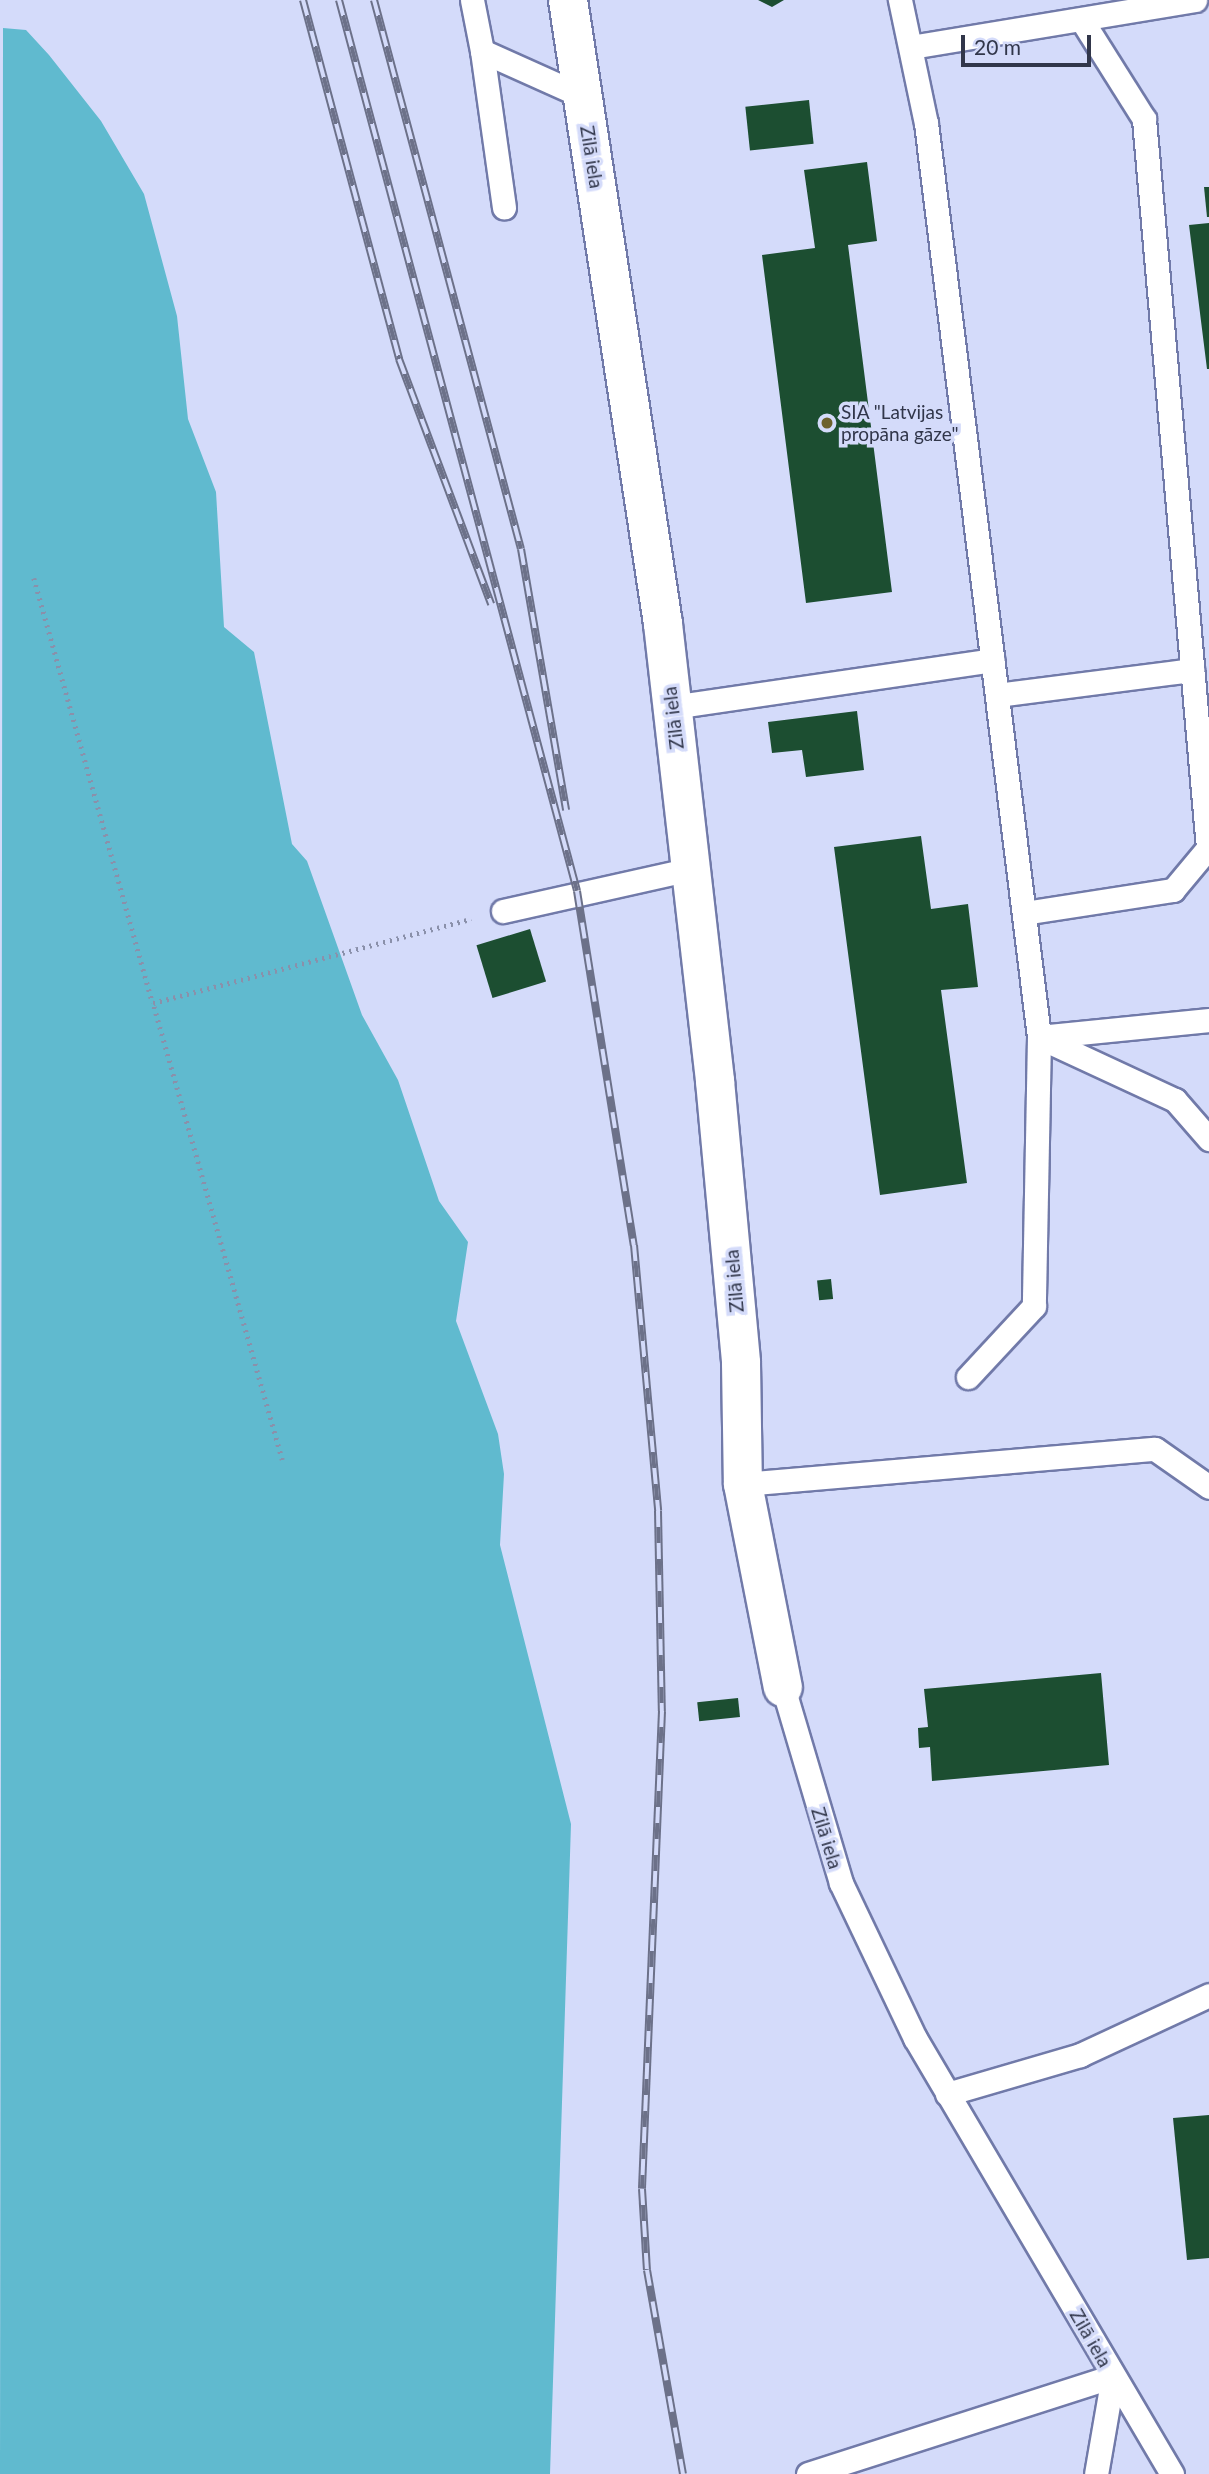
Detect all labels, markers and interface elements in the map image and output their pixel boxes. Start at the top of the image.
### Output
scale bar [964,21,1094,65]
text: 20 m [974,34,1021,59]
street label: Zilā iela [576,124,608,190]
place label: SIA "Latvijas propāna gāze" [841,401,958,445]
marker: SIA "Latvijas propāna gāze" [819,415,835,431]
street label: Zilā iela [658,685,688,751]
street label: Zilā iela [720,1248,748,1314]
street label: Zilā iela [807,1804,847,1872]
street label: Zilā iela [1065,2305,1117,2371]

